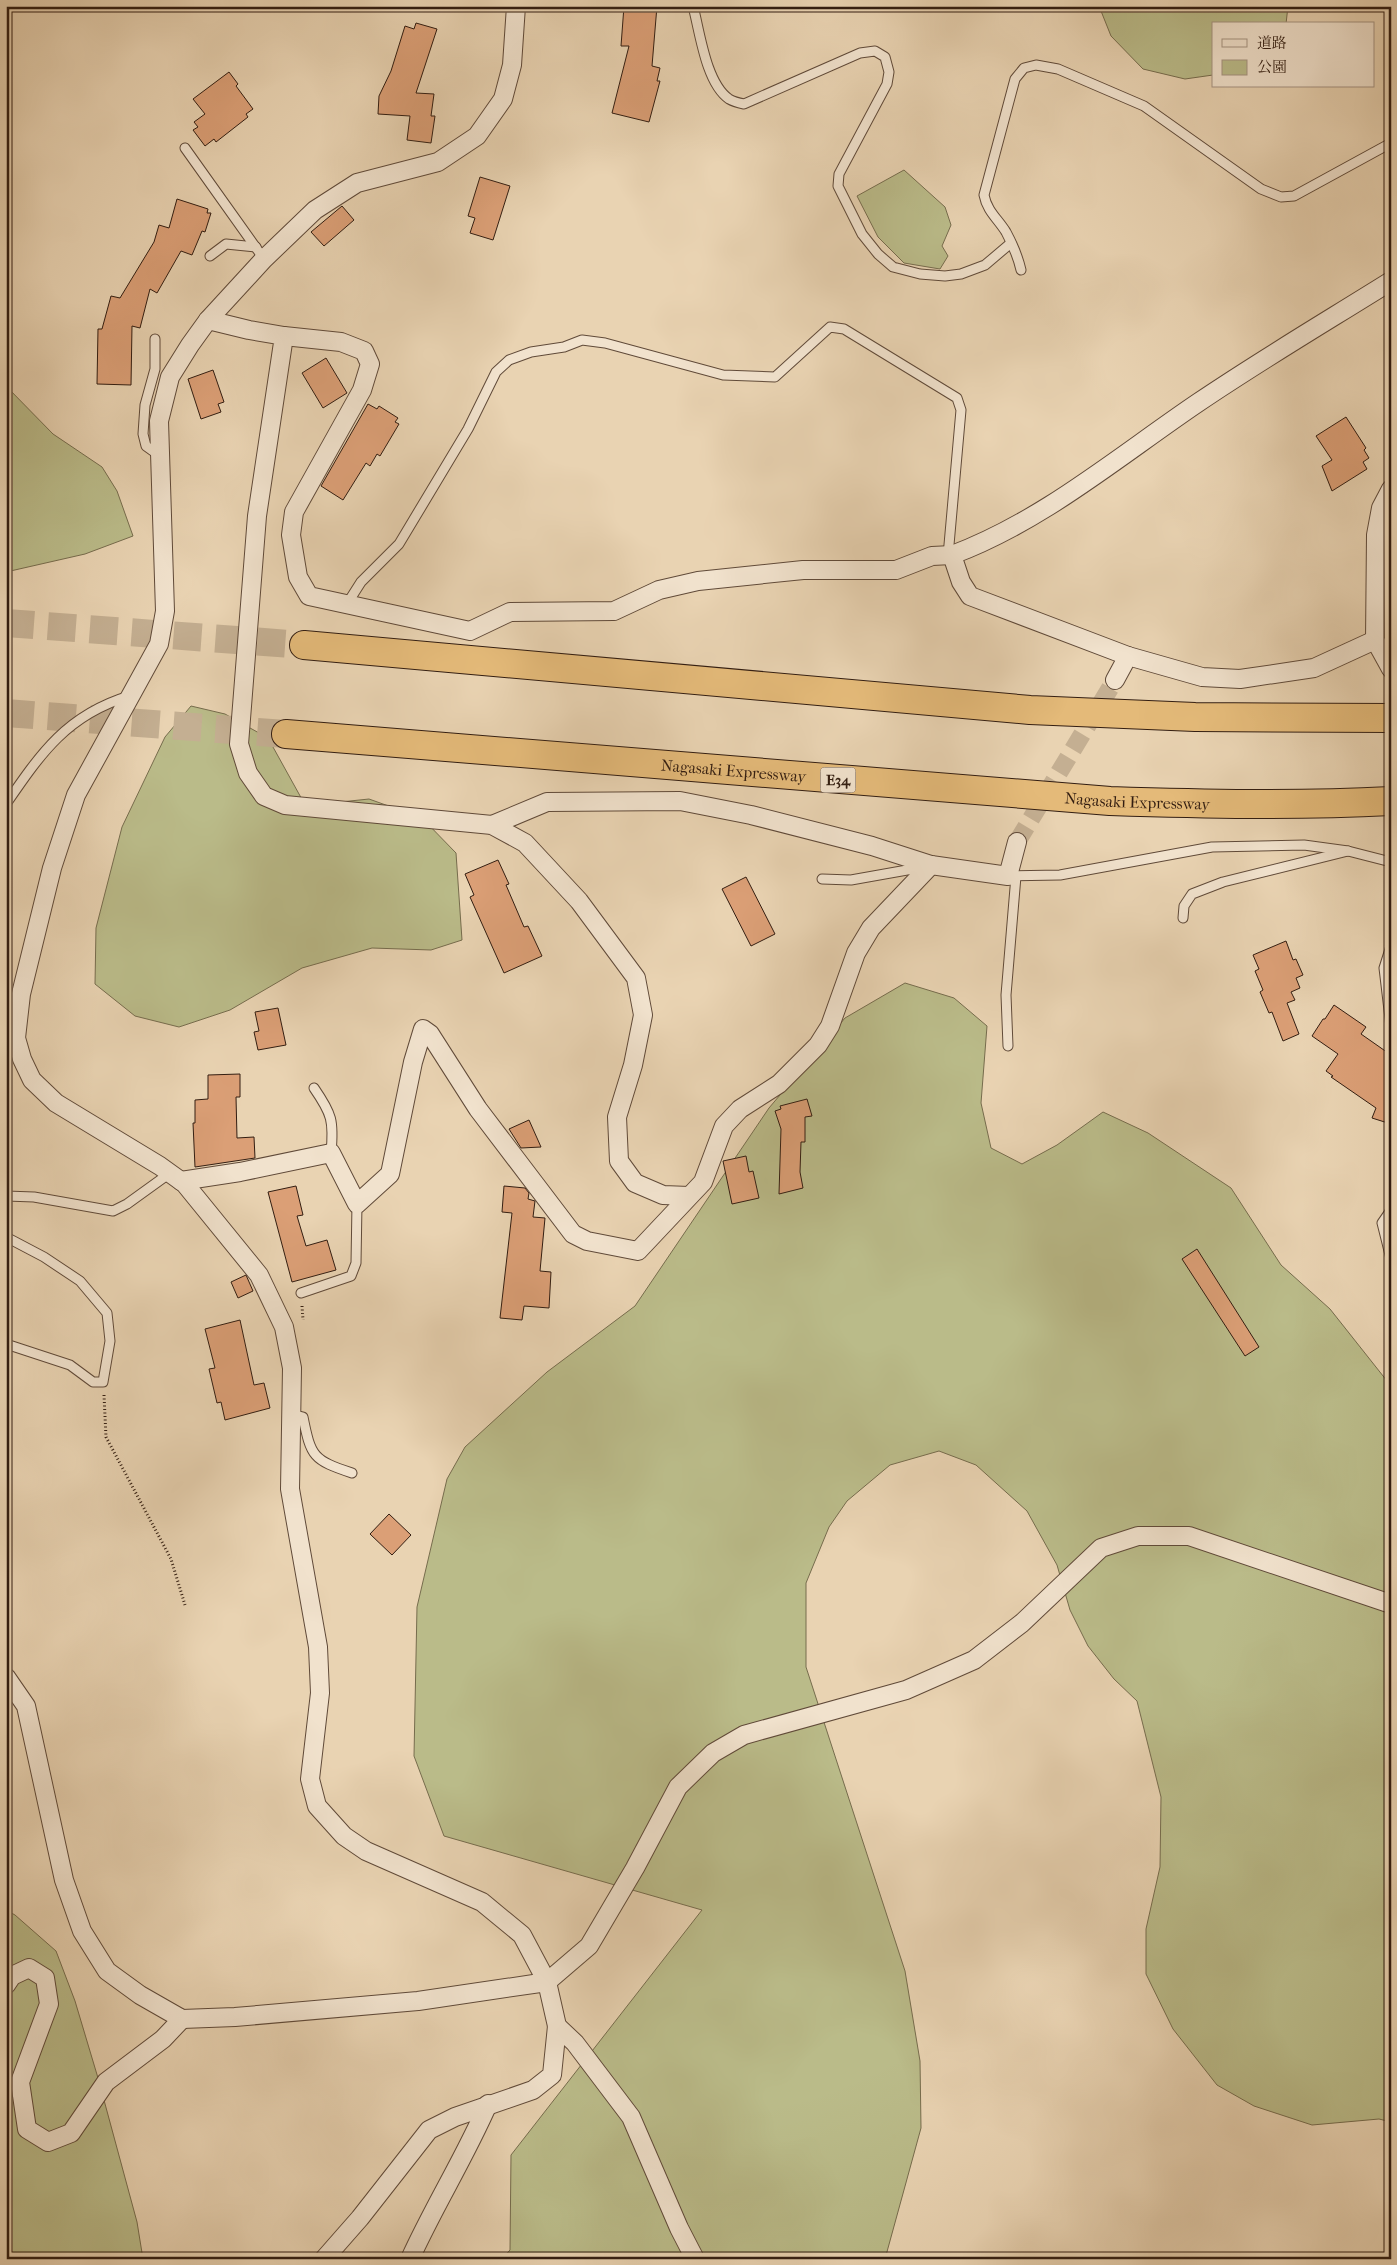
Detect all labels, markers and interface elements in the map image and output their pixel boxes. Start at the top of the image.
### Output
legend [1212,22,1374,88]
text: 道路 [1257,34,1287,52]
text: 公園 [1257,58,1287,76]
street label: Nagasaki Expressway [660,756,807,786]
road number: E34 [820,768,856,792]
street label: Nagasaki Expressway [1064,788,1211,814]

